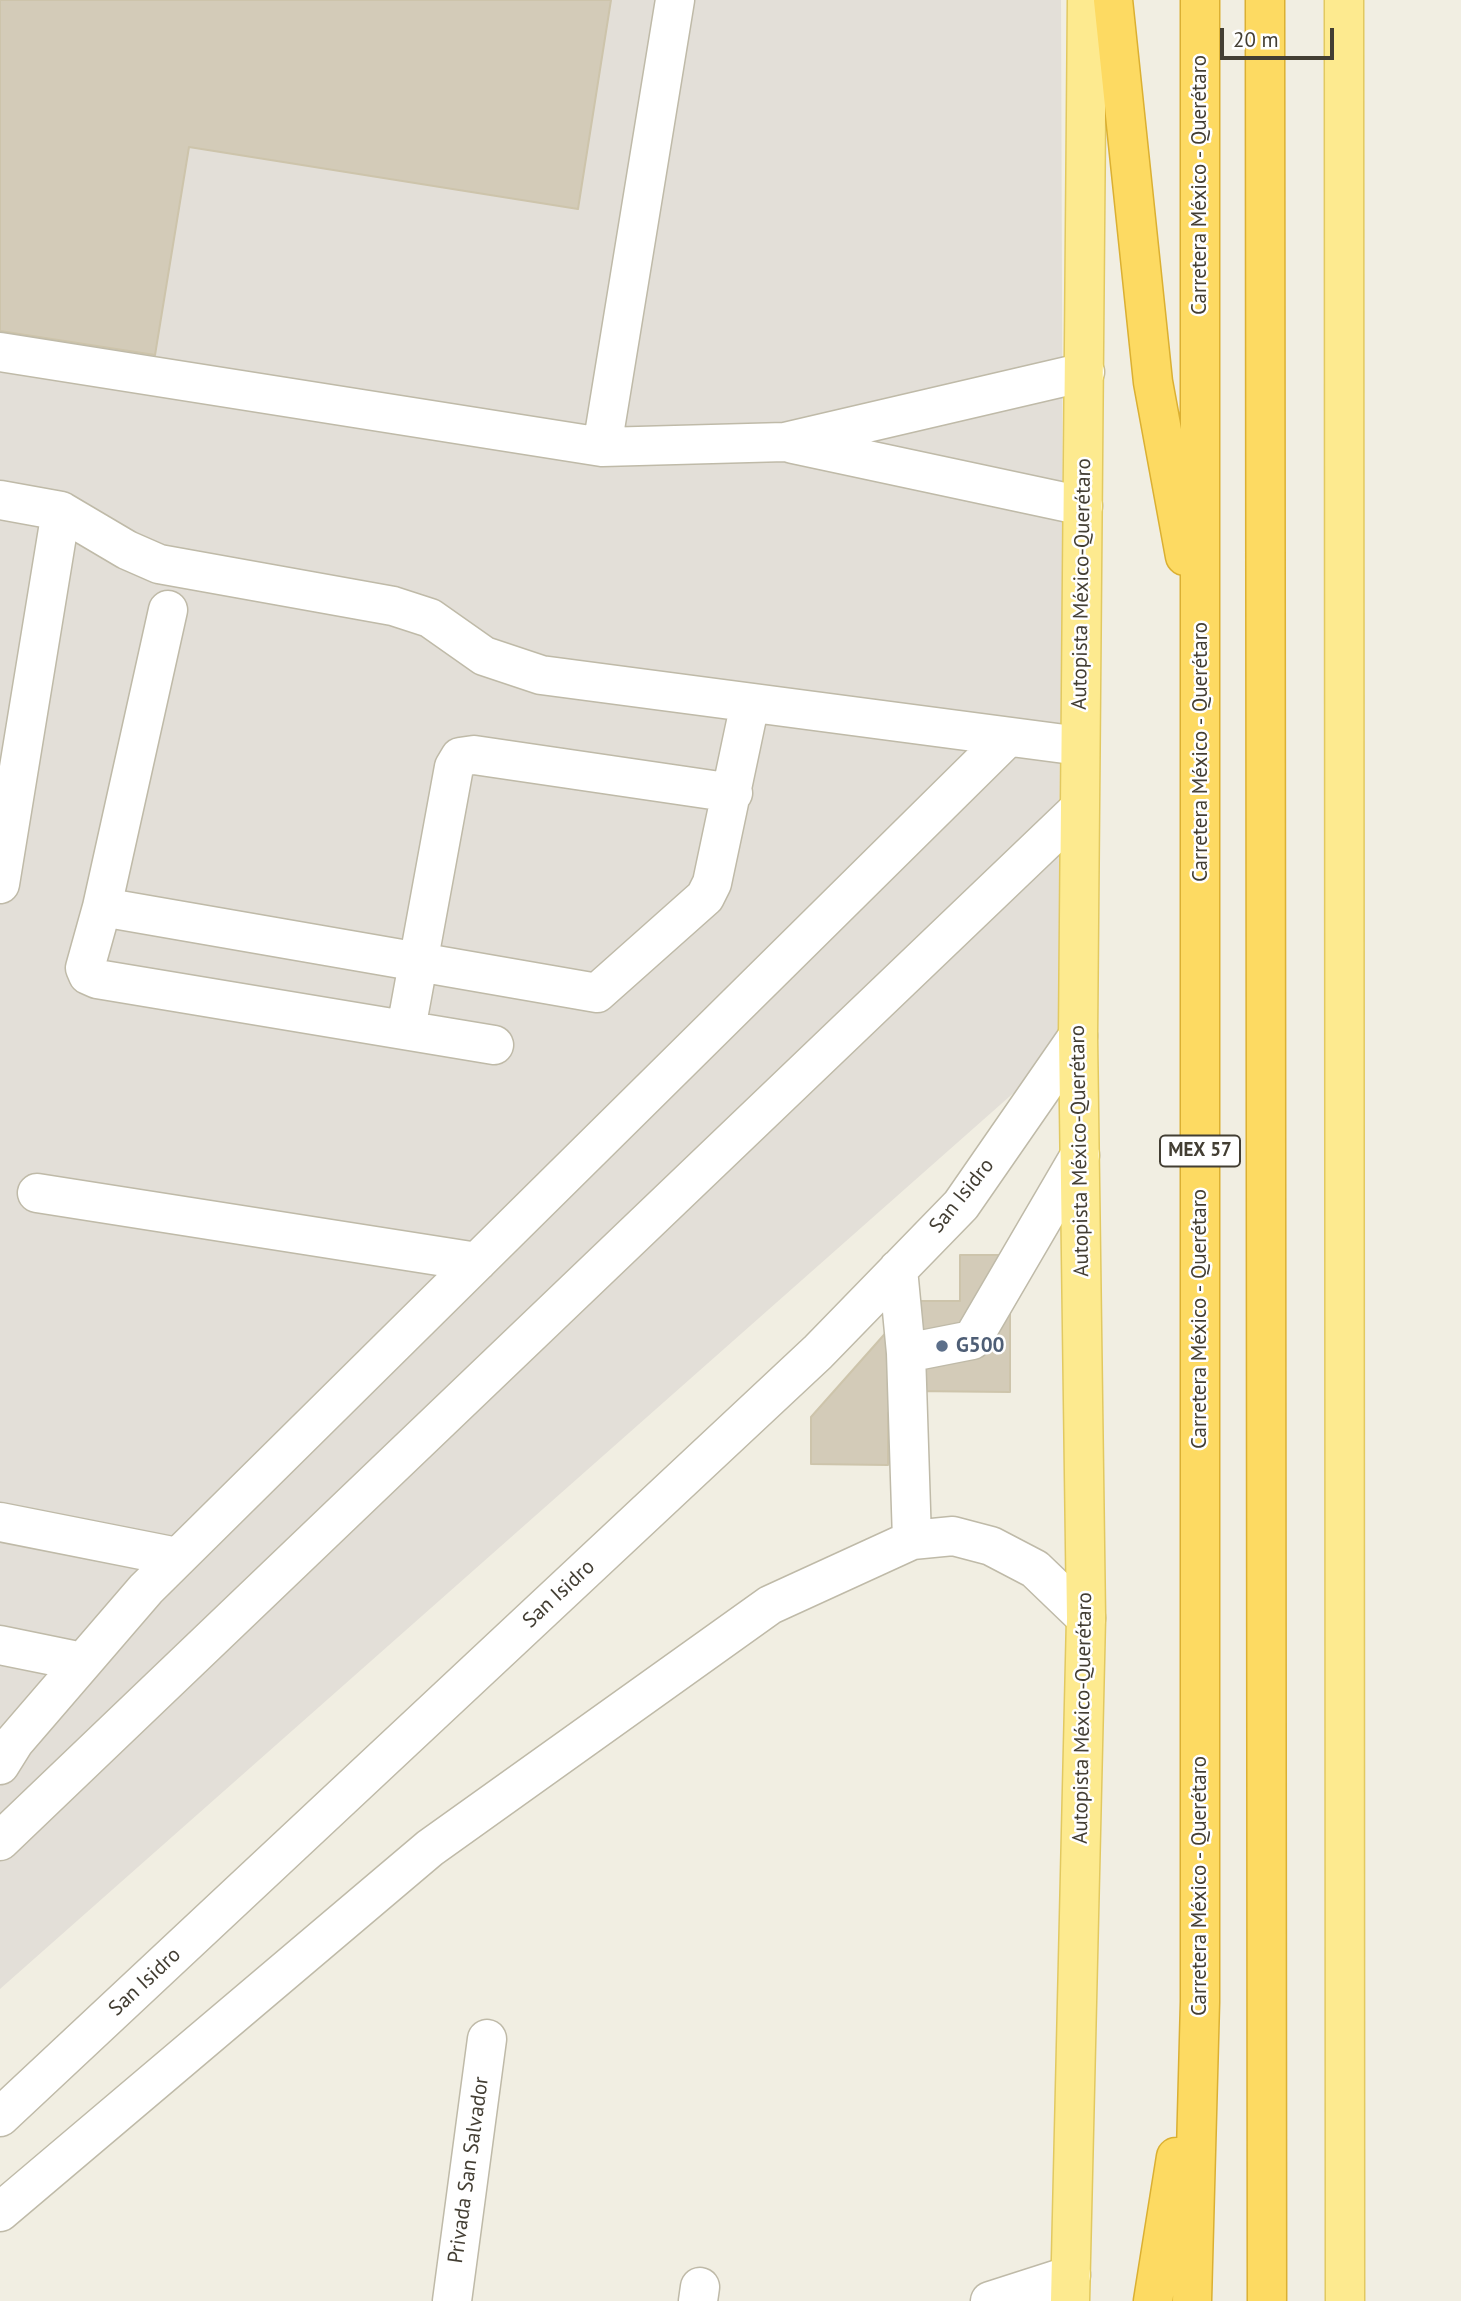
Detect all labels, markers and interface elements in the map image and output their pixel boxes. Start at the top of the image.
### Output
scale bar [1223,14,1337,58]
text: 20 m [1233,26,1279,53]
street label: Carretera México - Querétaro [1187,55,1213,315]
street label: Autopista México-Querétaro [1067,458,1097,710]
street label: Carretera México - Querétaro [1188,622,1214,882]
street label: Autopista México-Querétaro [1065,1025,1095,1277]
road number: MEX 57 [1160,1135,1240,1166]
street label: San Isidro [924,1154,1000,1238]
street label: Carretera México - Querétaro [1187,1189,1213,1449]
place label: G500 [956,1333,1005,1359]
marker: G500 [934,1338,950,1354]
street label: San Isidro [518,1554,600,1634]
street label: Autopista México-Querétaro [1068,1592,1098,1844]
street label: Carretera México - Querétaro [1187,1756,1213,2016]
street label: San Isidro [104,1942,186,2022]
street label: Privada San Salvador [443,2075,495,2265]

